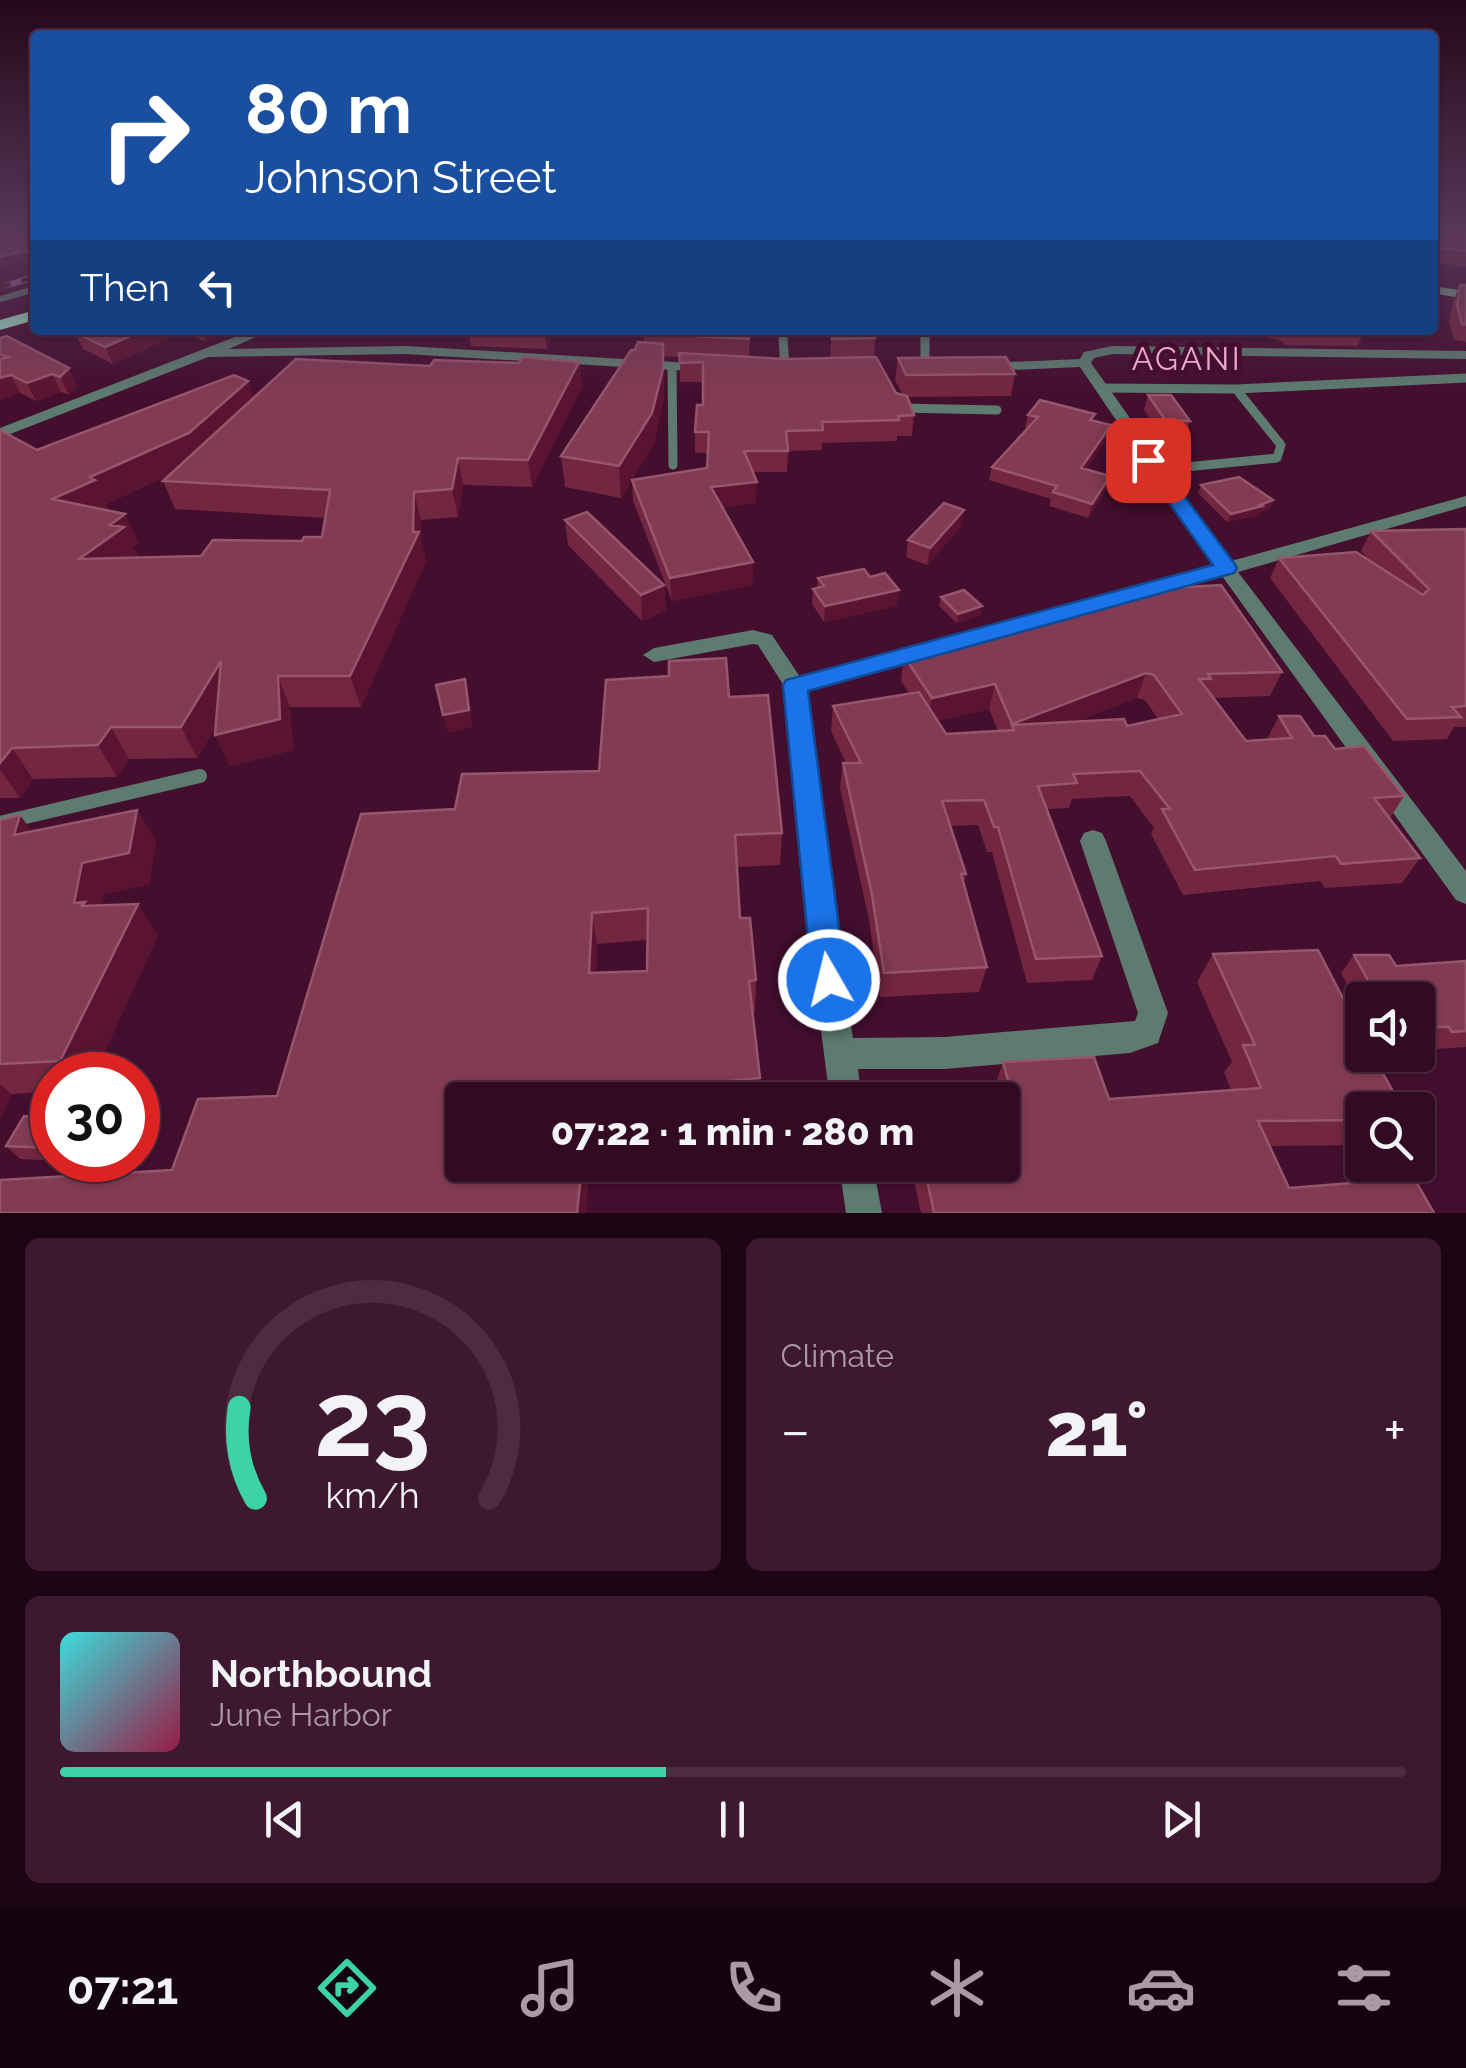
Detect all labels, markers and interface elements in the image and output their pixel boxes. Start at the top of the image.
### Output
text: 80 m [245,67,412,149]
icon: right [80,70,210,200]
text: Johnson Street [245,151,556,204]
icon: left [190,260,245,315]
text: Then [80,265,170,310]
district label: AGANI [1132,340,1242,377]
pin [1106,418,1191,503]
icon: arrive [1121,433,1176,488]
position arrow [777,928,881,1032]
map controls [1345,982,1435,1182]
button: sound [1345,982,1435,1072]
speed limit sign: 30 [30,1052,160,1182]
button: search [1345,1092,1435,1182]
text: 07:22 · 1 min · 280 m [551,1109,914,1154]
text: Climate [781,1337,894,1374]
text: 23 [314,1358,431,1480]
text: 21° [1045,1385,1148,1474]
text: − [781,1398,810,1463]
text: + [1383,1398,1406,1463]
text: km/h [326,1474,420,1516]
text: Northbound [210,1651,432,1696]
text: June Harbor [210,1696,392,1733]
icon: previous [257,1792,312,1847]
icon: pause [705,1792,760,1847]
icon: next [1154,1792,1209,1847]
icon: directions [312,1953,382,2023]
icon: music [515,1953,585,2023]
icon: phone [719,1953,789,2023]
icon: climate [922,1953,992,2023]
icon: car [1126,1953,1196,2023]
icon: filters [1329,1953,1399,2023]
text: 07:21 [67,1962,178,2015]

